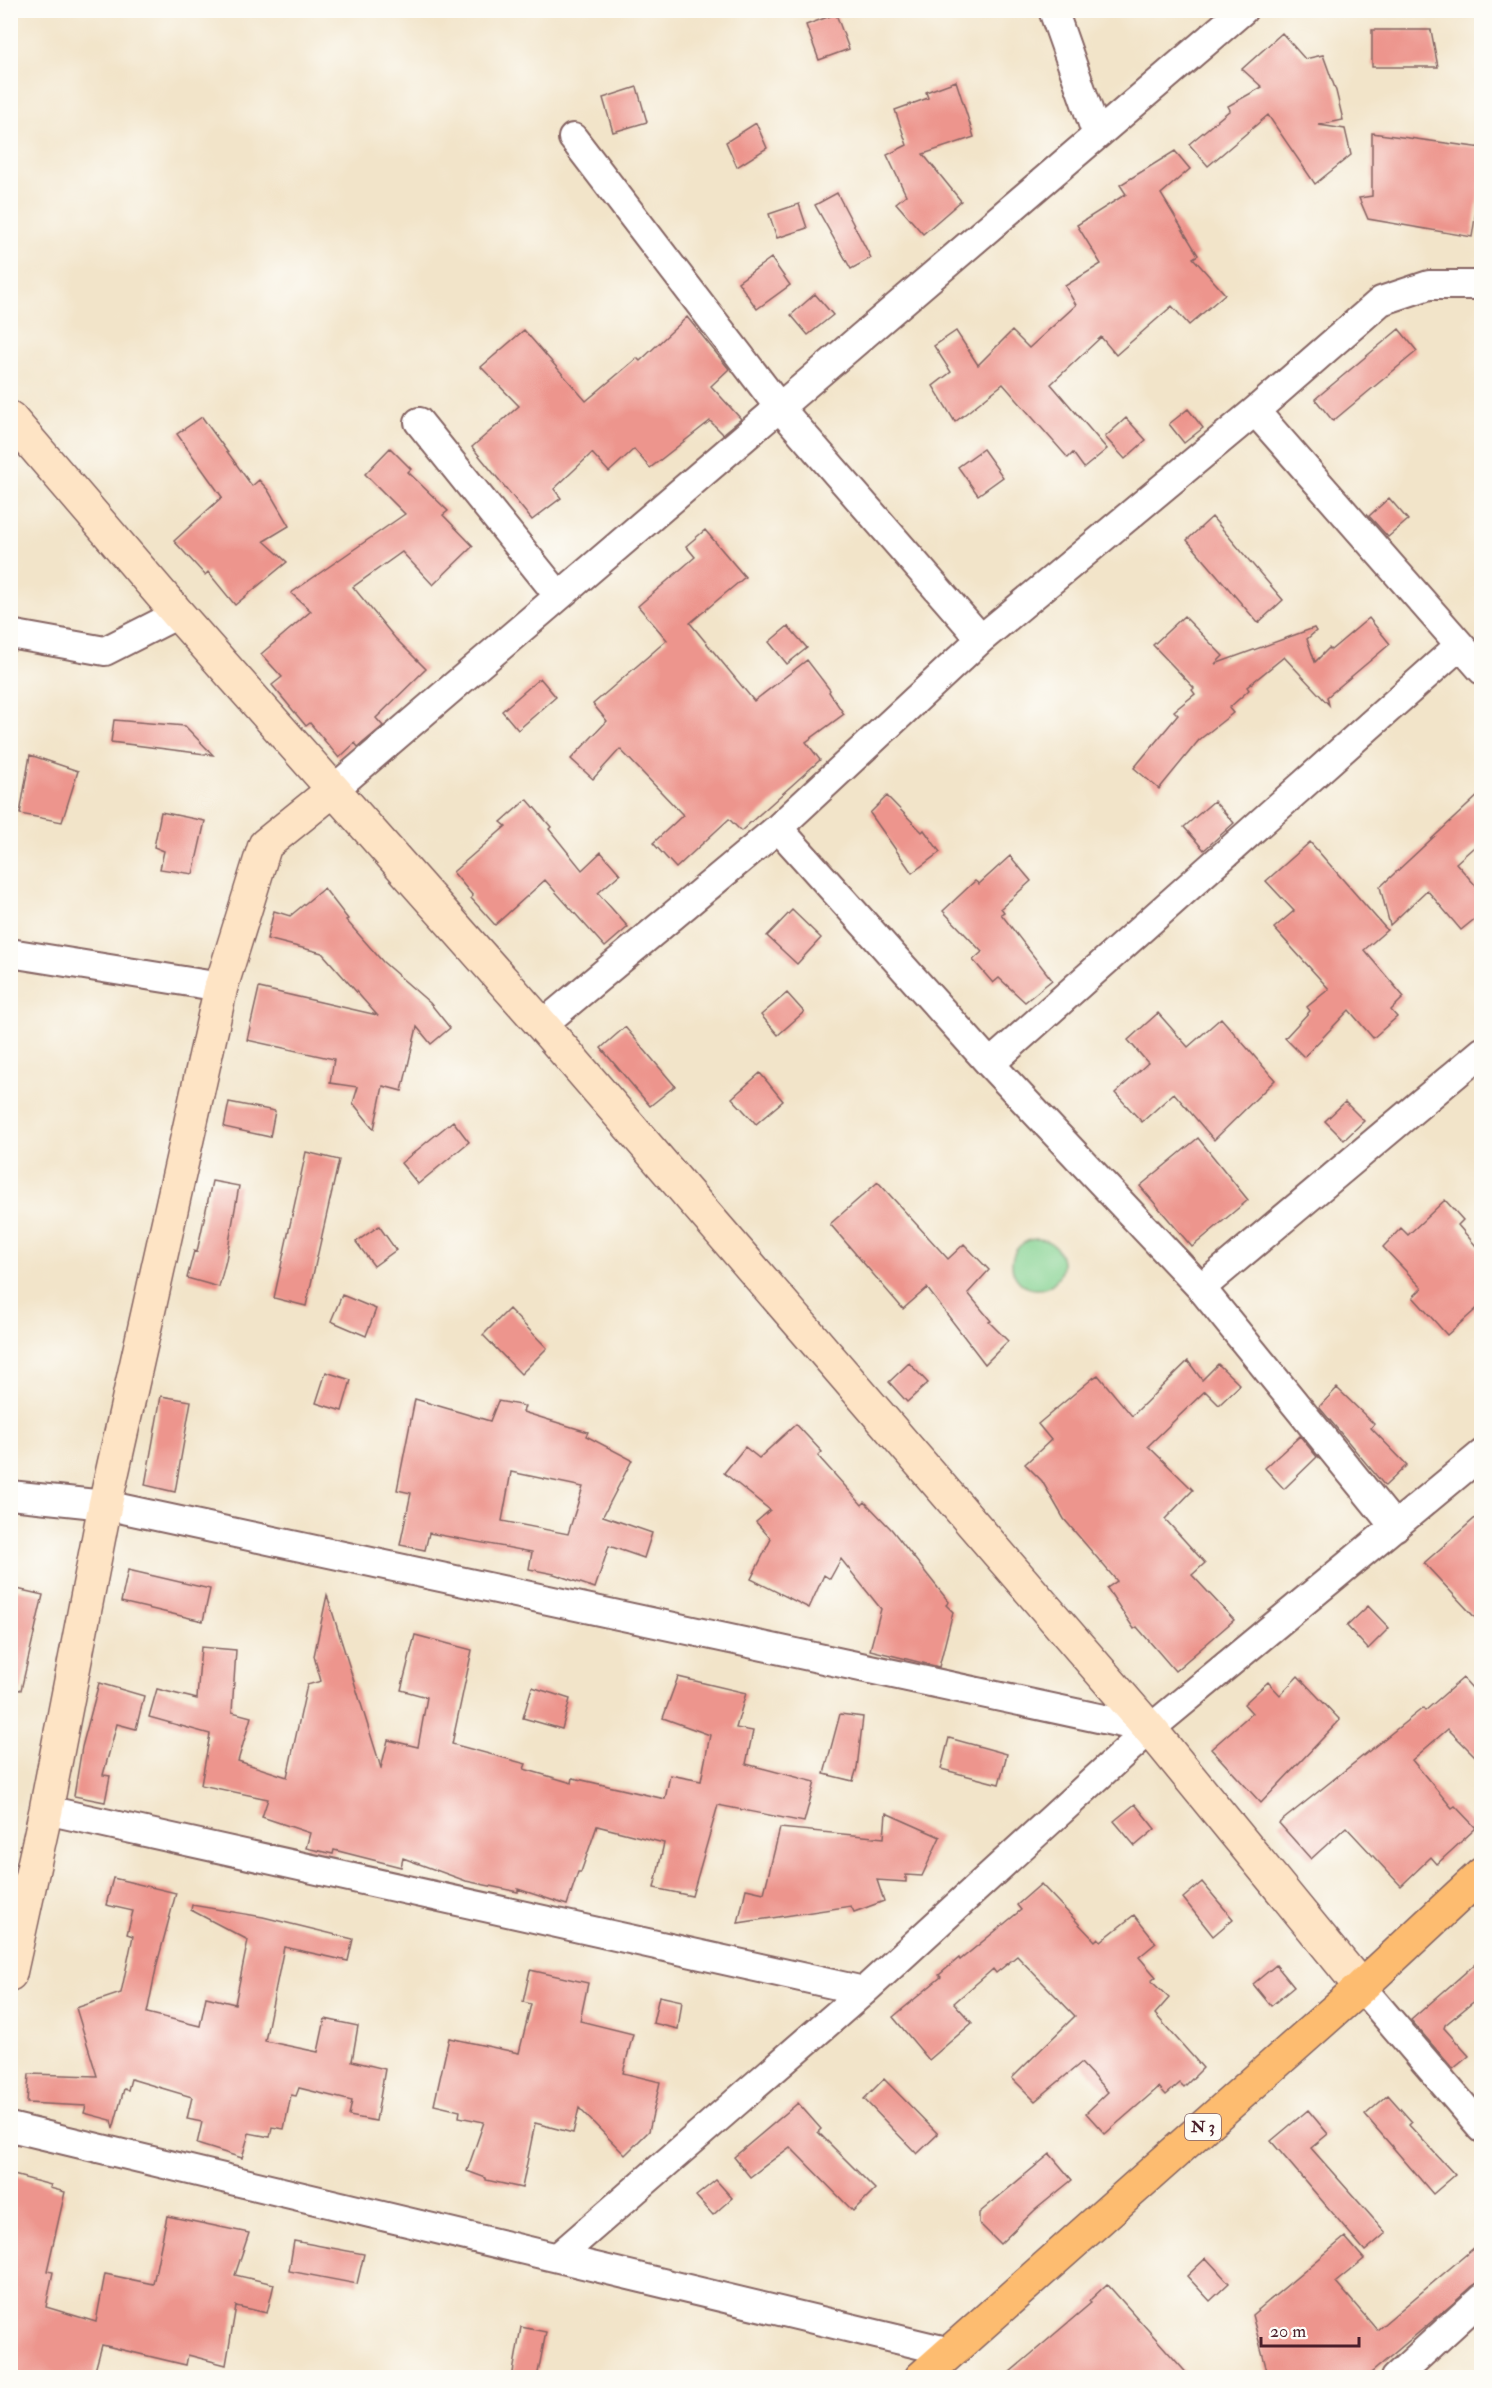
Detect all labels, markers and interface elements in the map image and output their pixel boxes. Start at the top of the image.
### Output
road number: N 3 [1185,2114,1221,2140]
scale bar [1261,2310,1358,2348]
text: 20 m [1270,2320,1306,2343]

